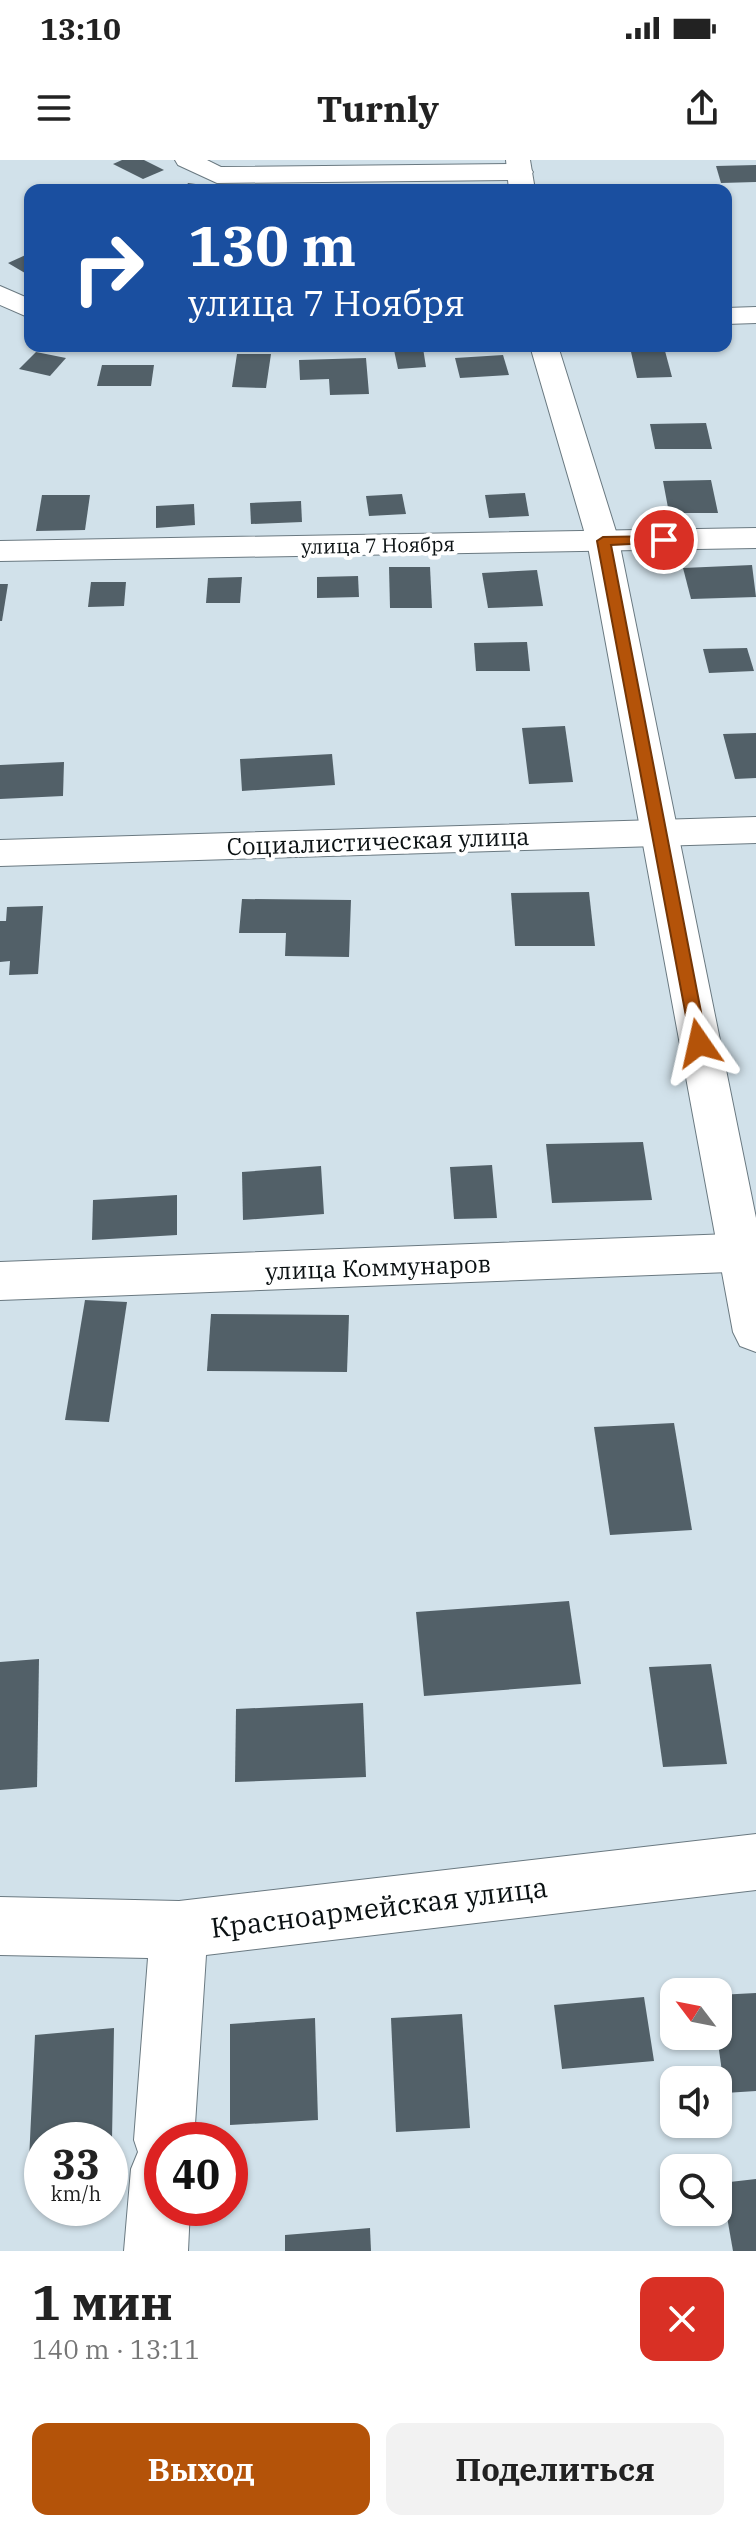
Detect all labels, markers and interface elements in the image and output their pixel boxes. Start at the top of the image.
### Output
text: 13:10 [40,9,121,48]
text: Turnly [317,85,439,132]
icon: menu [32,86,76,130]
icon: share [680,86,724,130]
text: 130 m [188,209,356,281]
icon: right [56,216,160,320]
text: улица 7 Ноября [188,279,465,326]
pin [630,506,698,574]
icon: arrive [642,518,686,562]
street label: улица 7 Ноября [301,530,455,560]
street label: Социалистическая улица [226,820,530,862]
position arrow [657,1001,741,1085]
street label: улица Коммунаров [265,1247,491,1287]
street label: Красноармейская улица [208,1868,550,1946]
north arrow [660,1978,732,2050]
map controls [660,1978,732,2226]
button: sound [660,2066,732,2138]
speed limit sign: 40 [144,2122,248,2226]
text: 33 [52,2138,100,2190]
button: search [660,2154,732,2226]
text: km/h [51,2180,101,2207]
text: 1 мин [32,2271,173,2333]
button: close [640,2277,724,2361]
text: 140 m · 13:11 [32,2332,200,2366]
button: Выход [32,2423,370,2515]
button: Поделиться [386,2423,724,2515]

